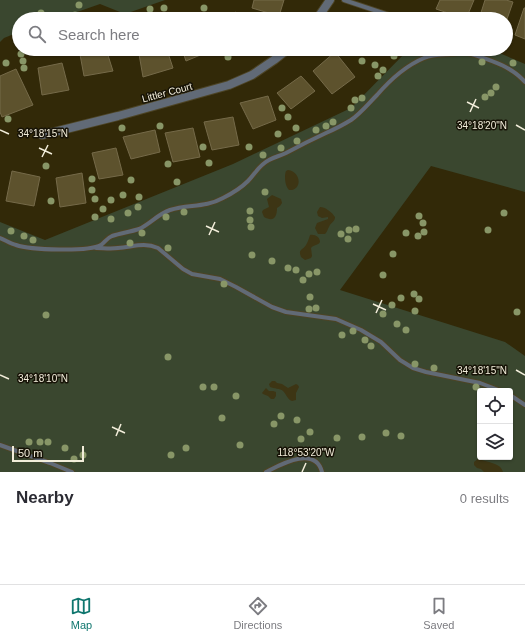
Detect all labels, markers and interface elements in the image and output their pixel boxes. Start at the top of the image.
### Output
search box [12,12,513,56]
icon: search [26,23,48,45]
text: Search here [58,26,140,43]
street label: Littler Court [141,80,194,104]
text: 34°18'20"N [457,120,507,131]
text: 34°18'15"N [18,128,68,139]
text: 34°18'15"N [457,365,507,376]
text: 34°18'10"N [18,373,68,384]
map controls [477,388,513,460]
button: locate [477,388,513,424]
button: layers [477,424,513,460]
scale bar [12,444,84,463]
text: 50 m [18,447,42,459]
text: 118°53'20"W [277,447,335,458]
text: Nearby [16,488,74,507]
text: 0 results [460,491,509,506]
tab: Map [70,595,92,631]
tab: Directions [233,595,282,631]
tab: Saved [423,595,454,631]

